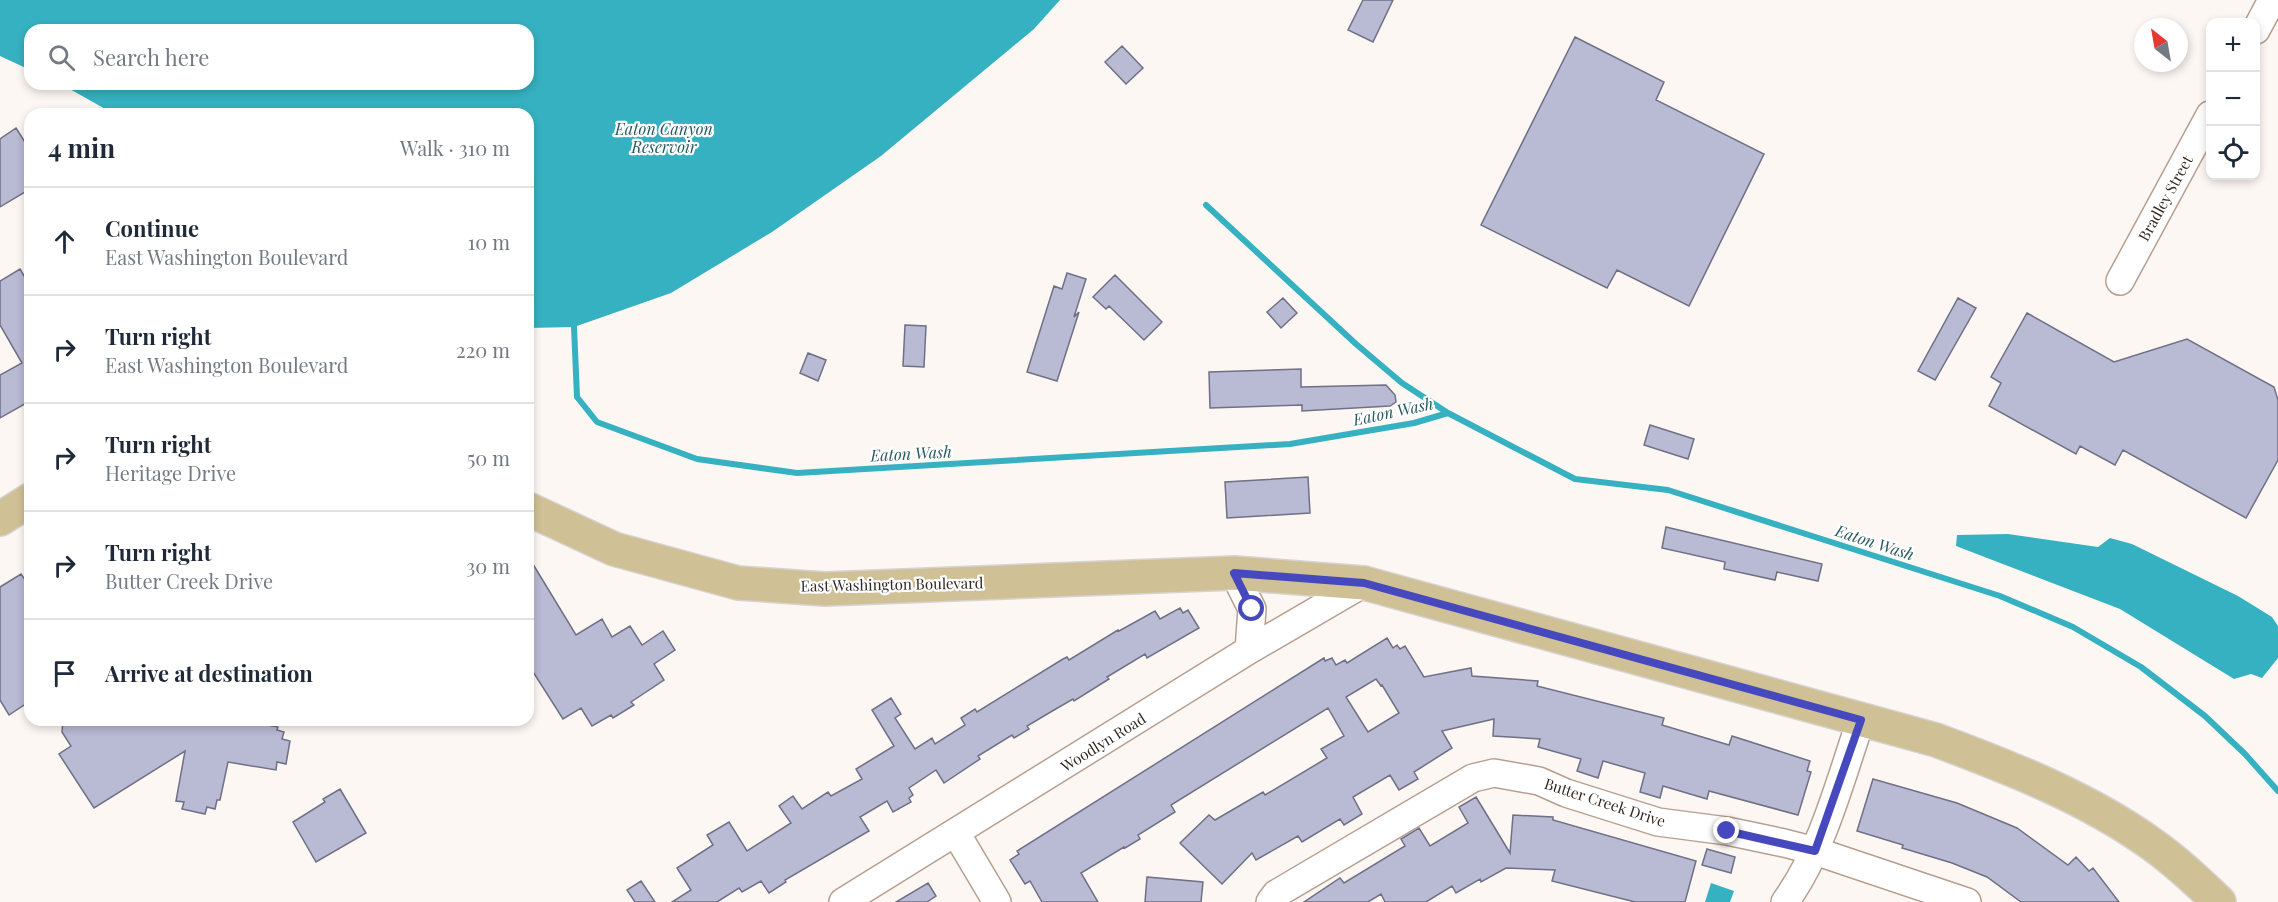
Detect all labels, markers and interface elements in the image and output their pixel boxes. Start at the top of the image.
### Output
north arrow [2134,18,2188,72]
map controls [2206,18,2260,180]
button: + [2206,18,2260,72]
search box [24,24,534,90]
icon: search [45,41,78,74]
text: Search here [93,42,209,72]
button: − [2206,72,2260,126]
water label: Eaton Canyon Reservoir [614,118,713,157]
button: locate [2206,126,2260,180]
text: 4 min [48,130,115,165]
text: Walk · 310 m [400,134,510,161]
street label: Bradley Street [2133,151,2197,244]
text: Continue [105,213,199,243]
icon: ahead [48,225,81,258]
text: 10 m [468,228,510,255]
text: East Washington Boulevard [105,243,348,270]
text: Turn right [105,321,211,351]
icon: right [48,333,81,366]
text: 220 m [456,336,510,363]
text: East Washington Boulevard [105,351,348,378]
water label: Eaton Wash [1350,392,1435,430]
text: Turn right [105,429,211,459]
water label: Eaton Wash [869,440,952,466]
icon: right [48,441,81,474]
text: 50 m [467,444,510,471]
text: Heritage Drive [105,459,236,486]
water label: Eaton Wash [1832,519,1917,565]
text: Turn right [105,537,211,567]
icon: right [48,549,81,582]
text: 30 m [466,552,510,579]
text: Butter Creek Drive [105,567,273,594]
street label: East Washington Boulevard [801,572,984,596]
route start [1238,595,1264,621]
icon: arrive [48,657,81,690]
text: Arrive at destination [105,658,313,688]
street label: Woodlyn Road [1056,708,1149,777]
street label: Butter Creek Drive [1542,773,1668,831]
route end [1713,817,1739,843]

